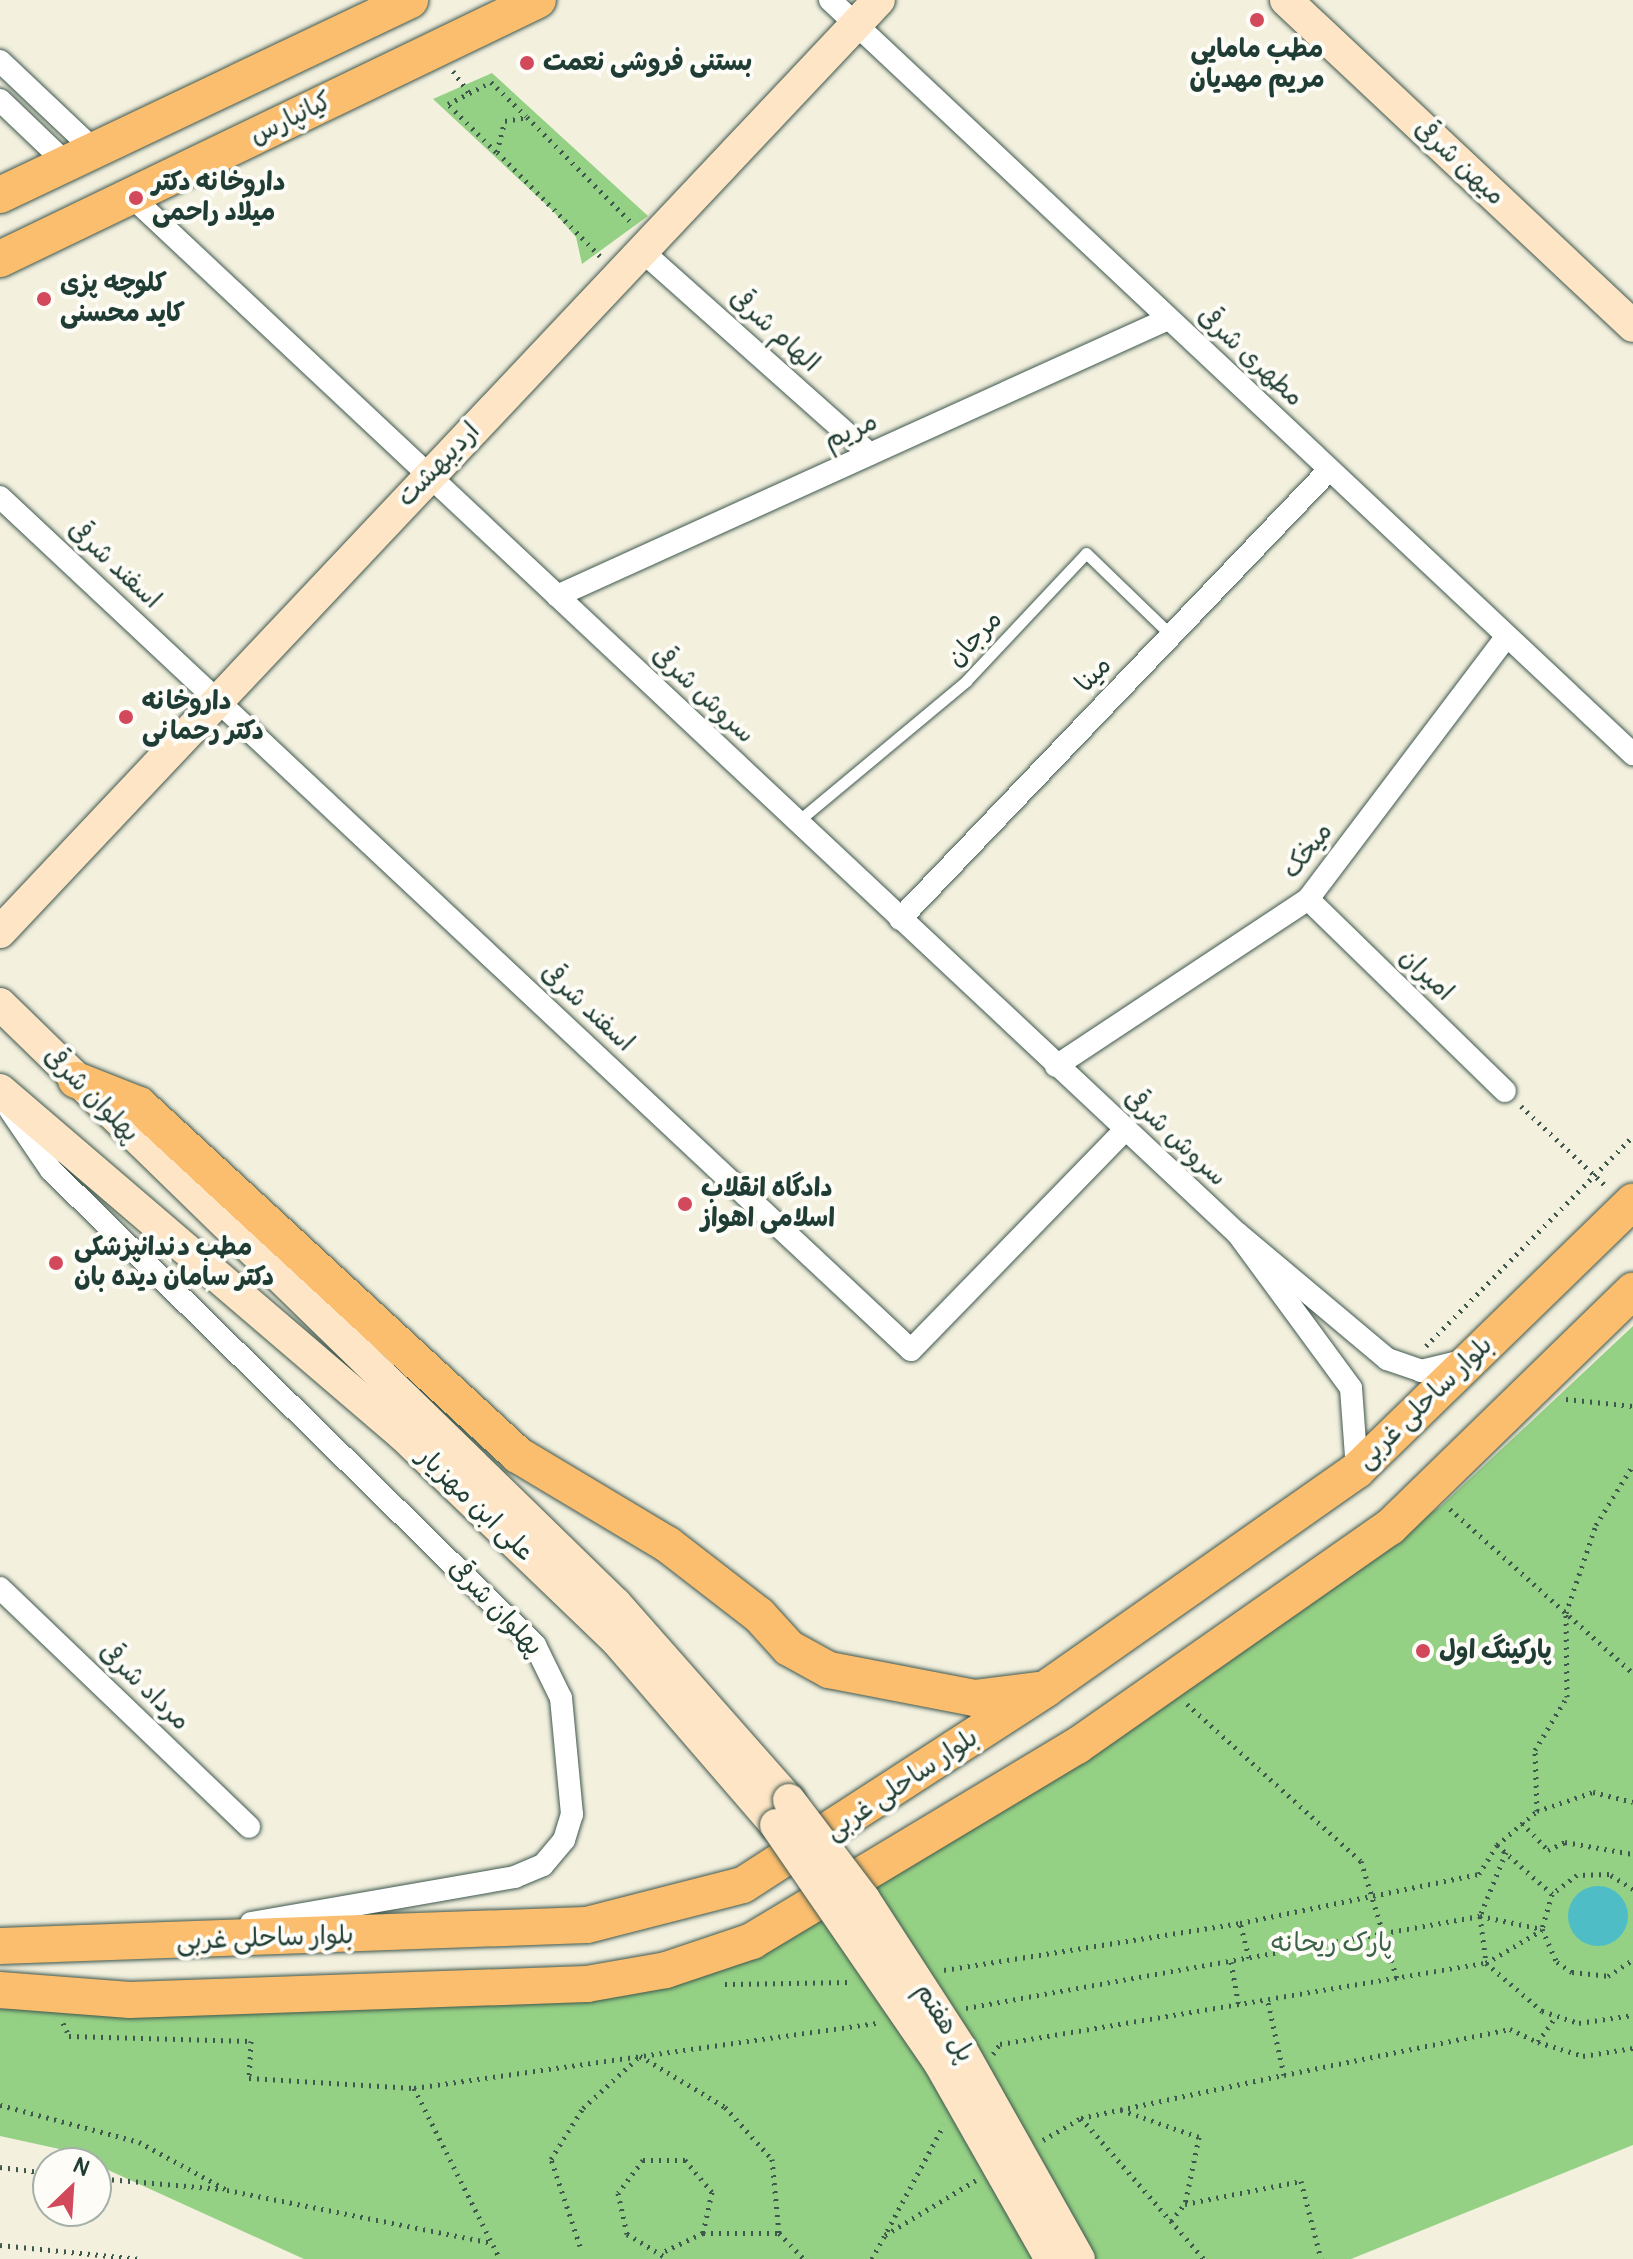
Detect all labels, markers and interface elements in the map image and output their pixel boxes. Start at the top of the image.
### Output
marker: مطب مامایی مریم مهدیان [1246,9,1268,31]
place label: مطب مامایی مریم مهدیان [1189,34,1325,96]
place label: بستنی فروشی نعمت [543,47,752,79]
marker: بستنی فروشی نعمت [518,54,536,72]
street label: کیانپارس [245,86,337,152]
street label: میهن شرقی [1407,113,1511,213]
place label: داروخانه دکتر میلاد راحمی [152,167,285,228]
marker: داروخانه دکتر میلاد راحمی [127,189,145,207]
place label: کلوچه پزی کاید محسنی [60,268,185,330]
street label: الهام شرقی [723,283,825,379]
marker: کلوچه پزی کاید محسنی [35,290,53,308]
street label: مطهری شرقی [1191,300,1309,414]
street label: مریم [820,407,882,457]
street label: اردیبهشت [391,416,487,514]
street label: اسفند شرقی [61,514,167,616]
street label: مرجان [941,604,1009,674]
street label: سروش شرقی [645,640,761,750]
street label: مینا [1070,650,1118,700]
place label: داروخانه دکتر رحمانی [142,686,264,748]
marker: داروخانه دکتر رحمانی [117,708,135,726]
street label: میخک [1276,817,1340,885]
street label: امیران [1392,942,1460,1008]
street label: اسفند شرقی [534,957,640,1059]
street label: پهلوان شرقی [37,1041,145,1149]
street label: سروش شرقی [1117,1083,1233,1193]
place label: دادگاه انقلاب اسلامی اهواز [701,1173,835,1234]
marker: دادگاه انقلاب اسلامی اهواز [676,1195,694,1213]
place label: مطب دندانپزشکی دکتر سامان دیده بان [74,1232,274,1294]
marker: مطب دندانپزشکی دکتر سامان دیده بان [45,1252,67,1274]
street label: بلوار ساحلی غربی [1350,1330,1500,1476]
street label: علی ابن مهزیار [410,1442,540,1568]
street label: پهلوان شرقی [441,1553,549,1663]
place label: پارکینگ اول [1439,1635,1552,1667]
street label: مرداد شرقی [92,1636,196,1738]
marker: پارکینگ اول [1414,1642,1432,1660]
street label: بلوار ساحلی غربی [820,1722,984,1848]
street label: بلوار ساحلی غربی [176,1920,354,1958]
park label: پارک ریحانه [1271,1928,1393,1960]
street label: پل هفتم [908,1978,980,2068]
north arrow [32,2147,112,2227]
text: N [69,2151,94,2183]

